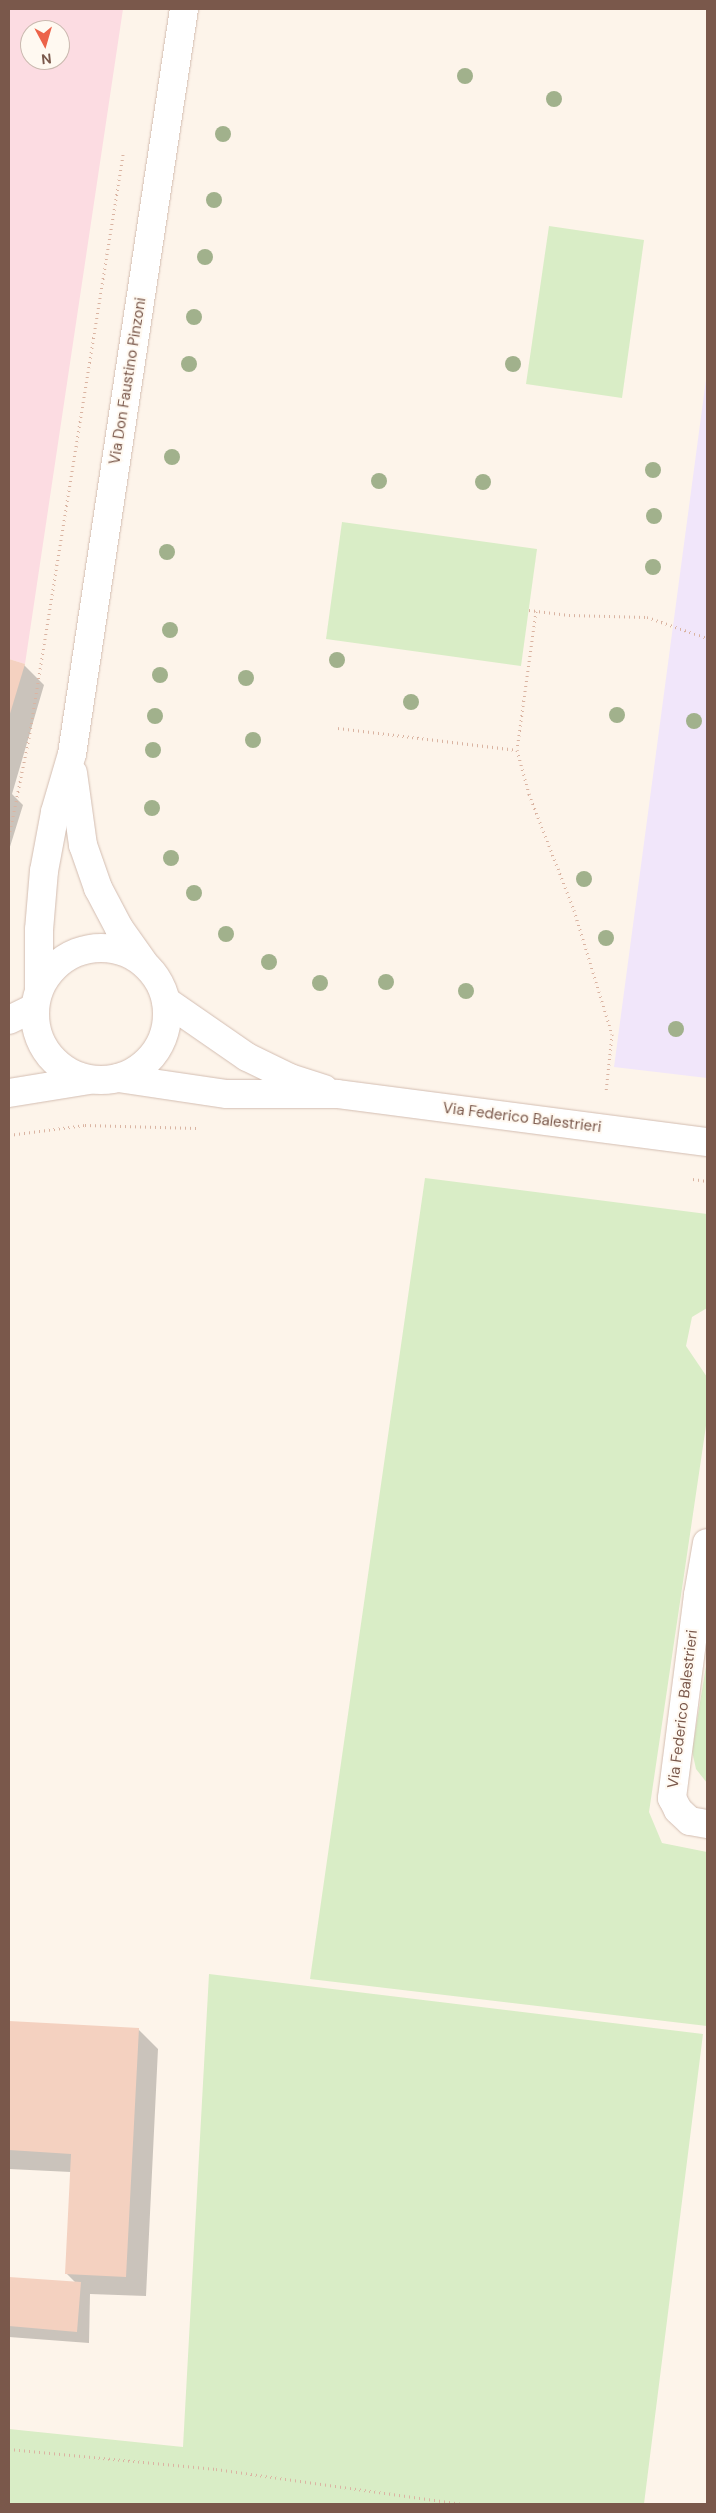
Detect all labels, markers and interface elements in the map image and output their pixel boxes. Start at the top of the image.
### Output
north arrow [20,20,70,70]
text: N [40,49,52,68]
street label: Via Don Faustino Pinzoni [106,296,150,466]
street label: Via Federico Balestrieri [442,1099,602,1137]
street label: Via Federico Balestrieri [664,1629,702,1789]

